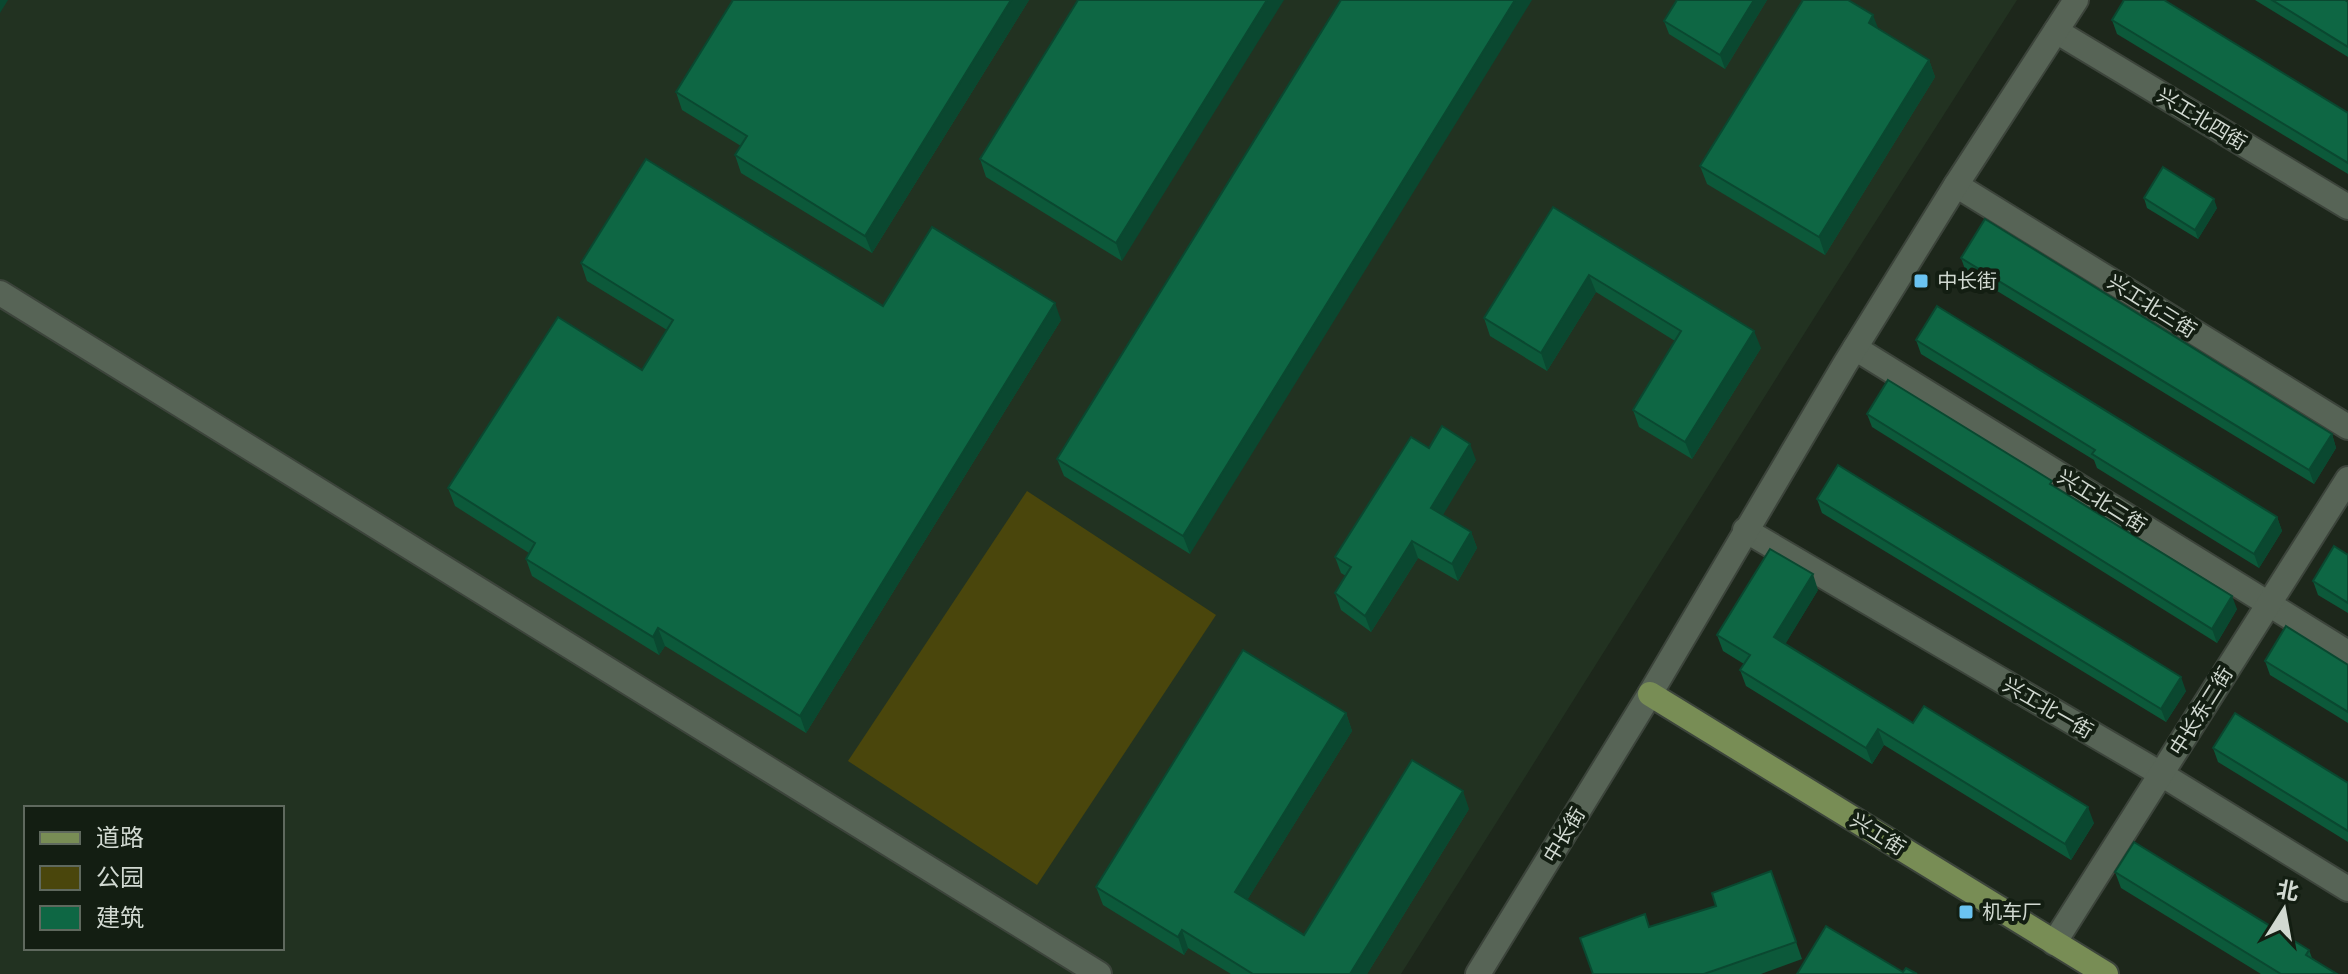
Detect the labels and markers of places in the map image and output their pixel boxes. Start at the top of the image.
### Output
place label: 中长街 [1937,269,1997,293]
marker: 中长街 [1912,272,1930,290]
place label: 机车厂 [1982,900,2042,924]
marker: 机车厂 [1957,903,1975,921]

